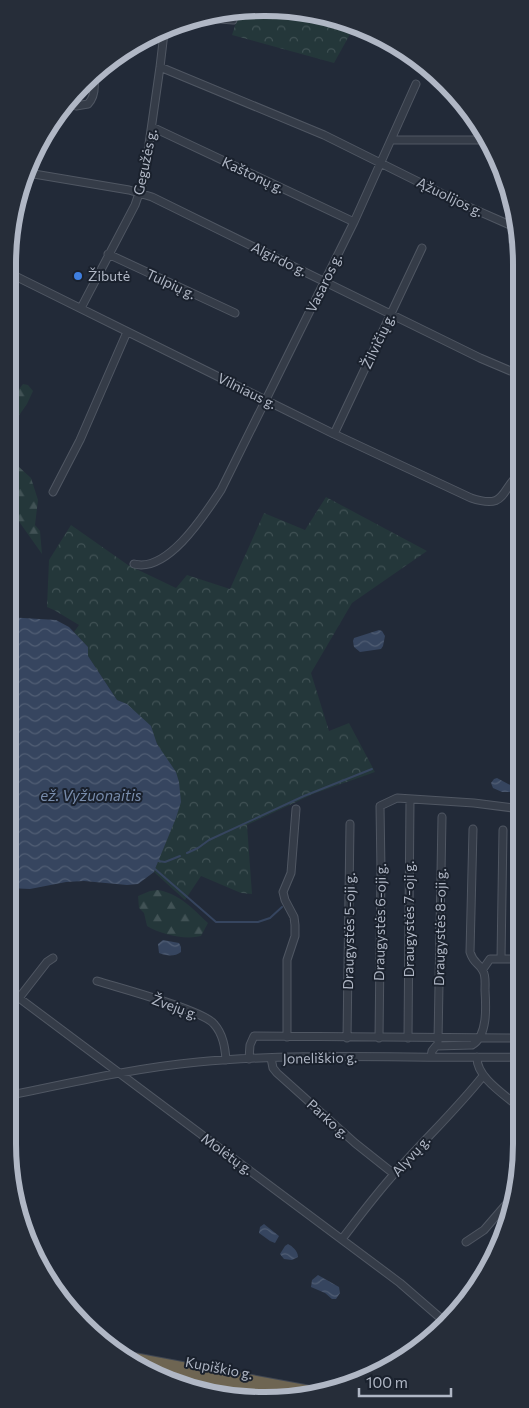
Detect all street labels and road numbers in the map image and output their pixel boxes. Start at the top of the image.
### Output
street label: Gegužės g. [129,127,160,197]
street label: Kaštonų g. [219,153,287,196]
street label: Ąžuolijos g. [414,173,486,220]
street label: Algirdo g. [249,238,310,279]
street label: Vasaros g. [302,251,345,315]
street label: Tulpių g. [144,265,199,302]
street label: Žilvičių g. [357,310,398,371]
street label: Vilniaus g. [215,369,279,412]
street label: Draugystės 7-oji g. [400,861,417,977]
street label: Draugystės 6-oji g. [370,863,389,981]
street label: Draugystės 8-oji g. [430,868,449,986]
street label: Draugystės 5-oji g. [339,872,358,990]
street label: Žvejų g. [150,990,201,1023]
street label: Joneliškio g. [283,1048,357,1067]
street label: Parko g. [304,1095,353,1142]
street label: Molėtų g. [198,1129,256,1178]
street label: Alyvų g. [388,1132,433,1180]
street label: Kupiškio g. [184,1353,254,1382]

